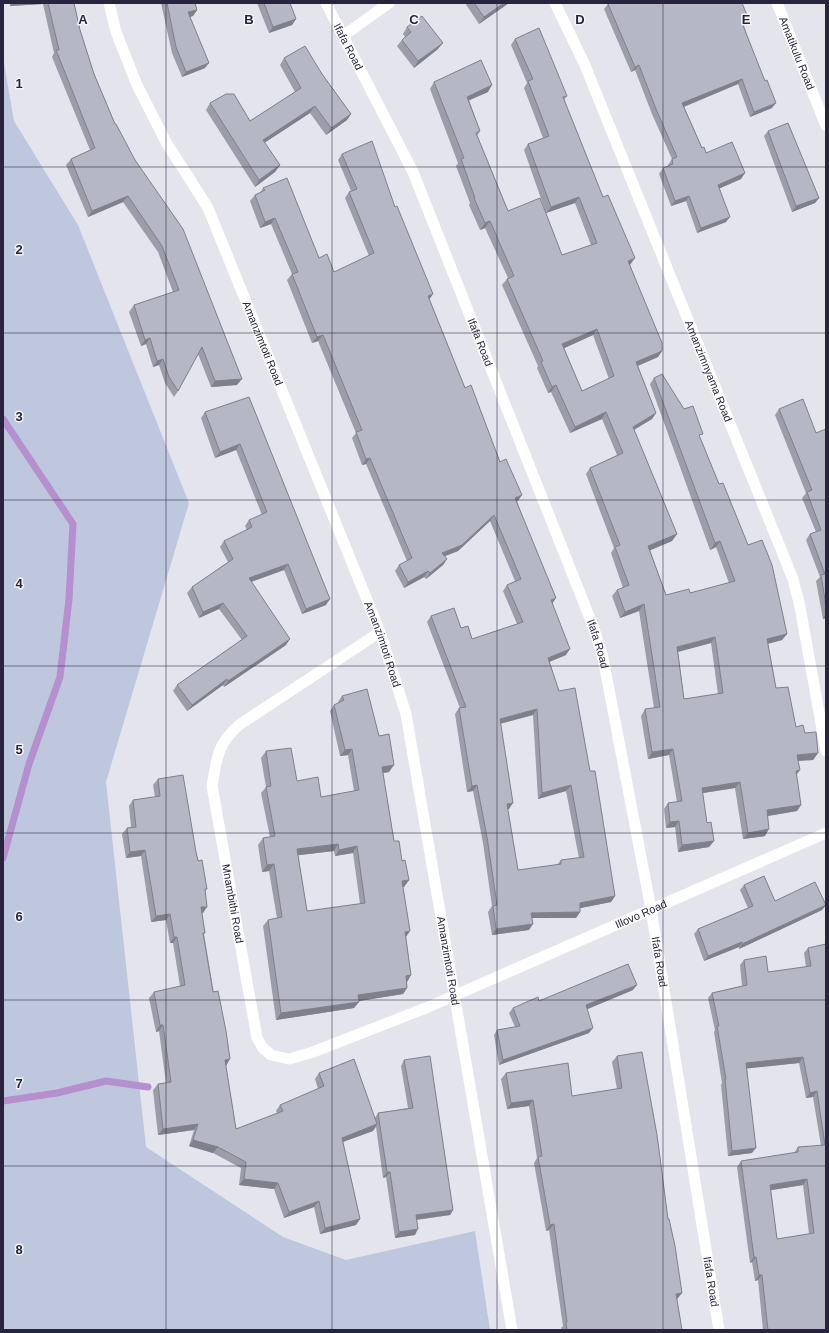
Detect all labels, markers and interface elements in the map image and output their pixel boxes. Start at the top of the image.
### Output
text: A [78,12,88,27]
text: B [244,12,254,27]
text: C [409,12,419,27]
text: D [575,12,585,27]
text: E [742,12,751,27]
street label: Amatikulu Road [777,15,817,92]
street label: Ifafa Road [331,21,365,72]
text: 1 [15,76,23,91]
text: 2 [15,242,23,257]
street label: Amanzimtoti Road [240,299,285,387]
street label: Ifafa Road [465,316,495,368]
street label: Amanzimnyama Road [683,319,735,424]
text: 3 [15,409,23,424]
text: 4 [15,576,23,591]
street label: Amanzimtoti Road [362,600,403,689]
street label: Ifafa Road [585,617,611,669]
text: 5 [15,742,23,757]
street label: Mnambithi Road [220,863,246,944]
street label: Illovo Road [613,897,668,931]
text: 6 [15,909,23,924]
street label: Amanzimtoti Road [435,915,462,1006]
street label: Ifafa Road [650,936,670,988]
text: 7 [15,1076,23,1091]
text: 8 [15,1242,23,1257]
street label: Ifafa Road [701,1256,721,1308]

